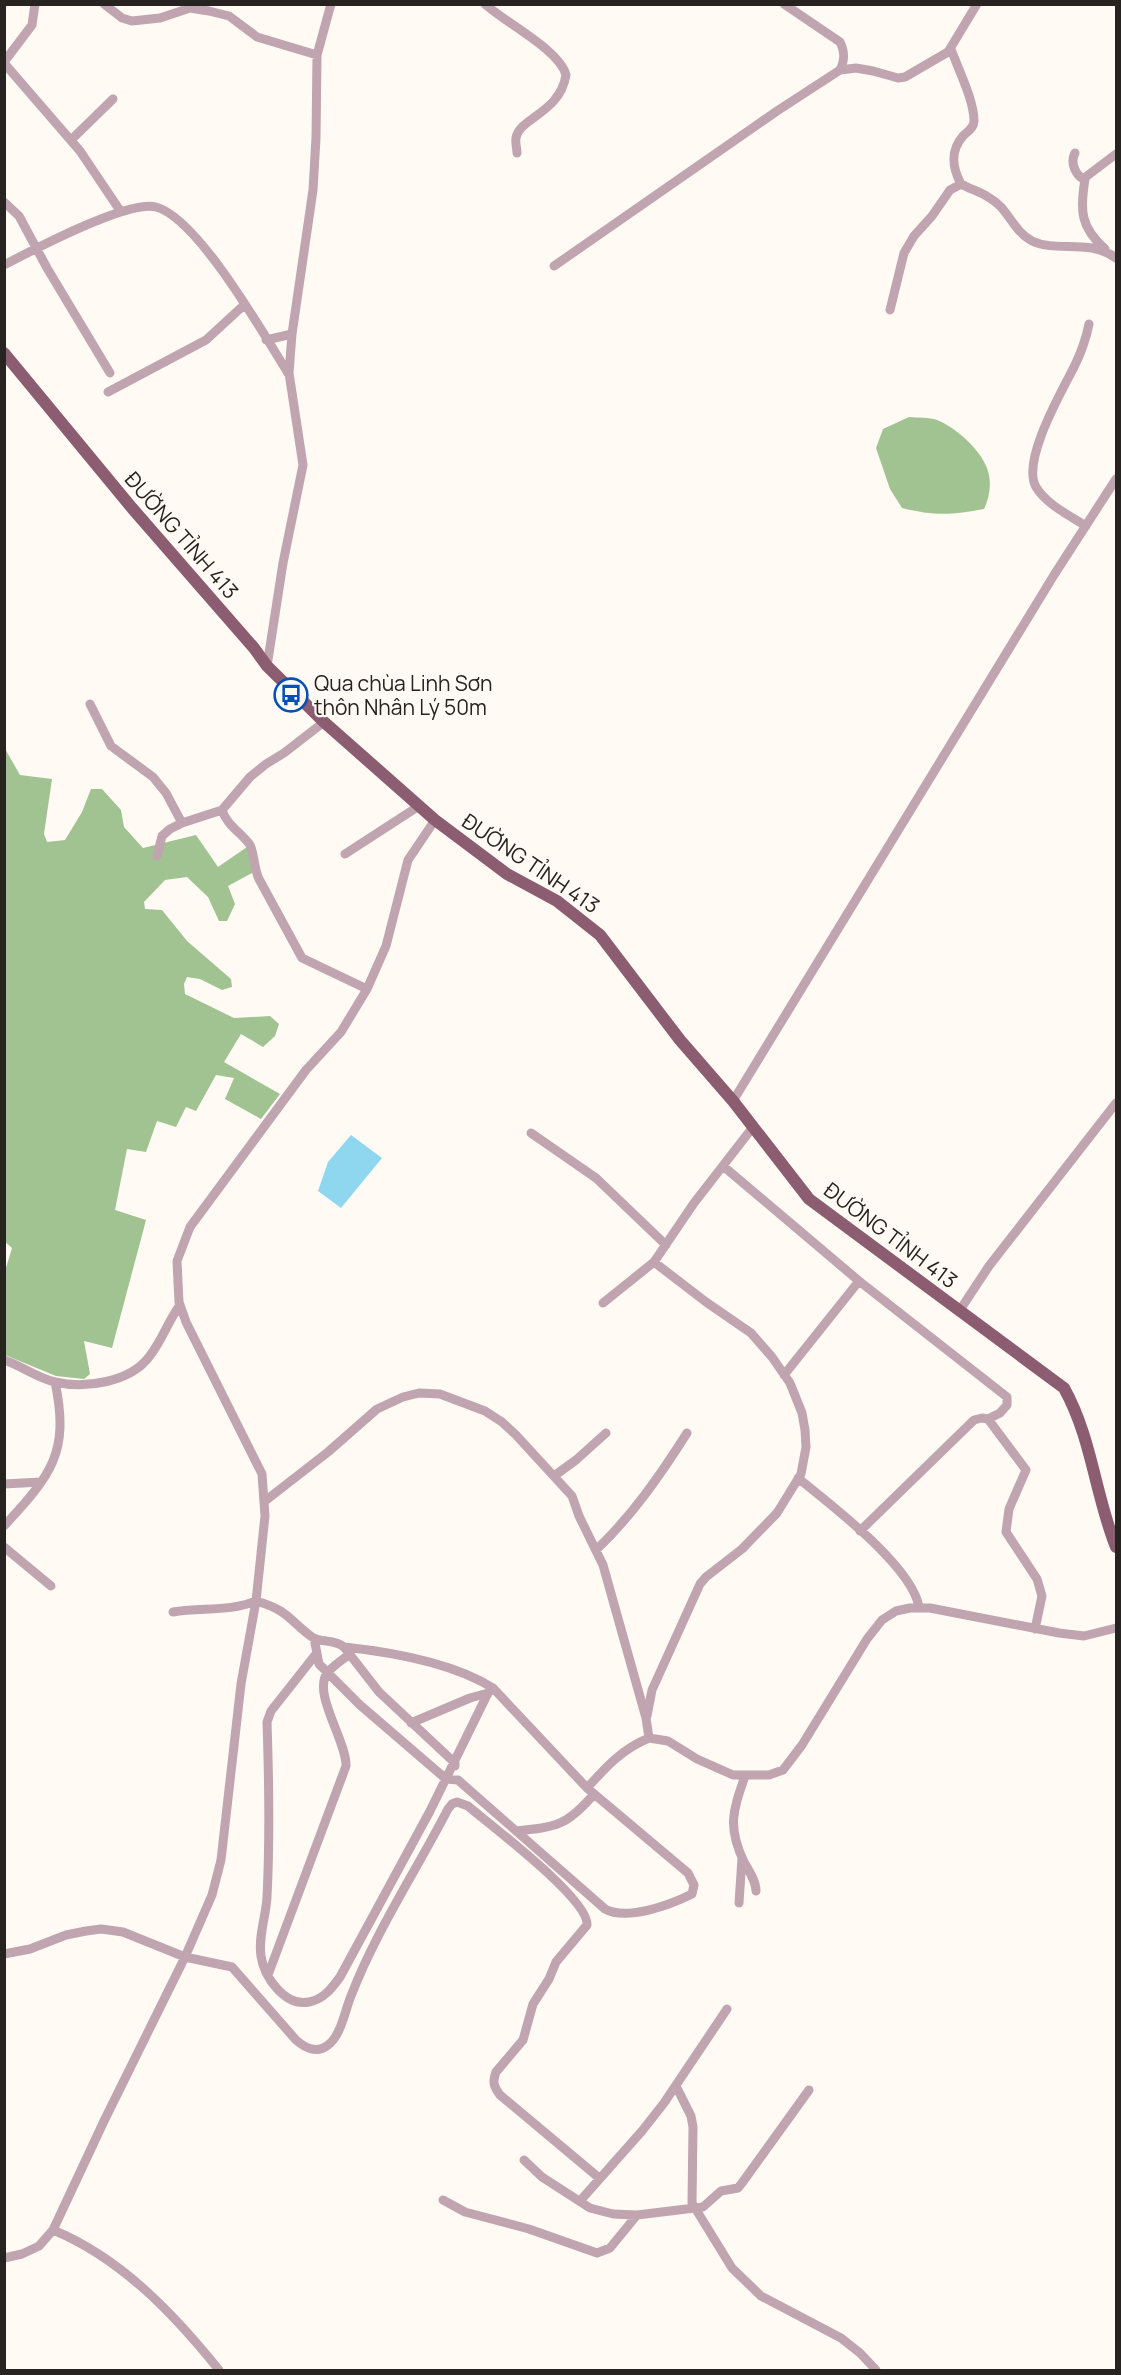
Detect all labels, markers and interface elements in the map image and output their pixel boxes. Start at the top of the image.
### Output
street label: ĐƯỜNG TỈNH 413 [119,465,245,605]
place label: Qua chùa Linh Sơn thôn Nhân Lý 50m [314,669,493,721]
bus stop icon: Qua chùa Linh Sơn thôn Nhân Lý 50m [273,677,309,713]
street label: ĐƯỜNG TỈNH 413 [457,807,605,919]
street label: ĐƯỜNG TỈNH 413 [819,1176,963,1294]

